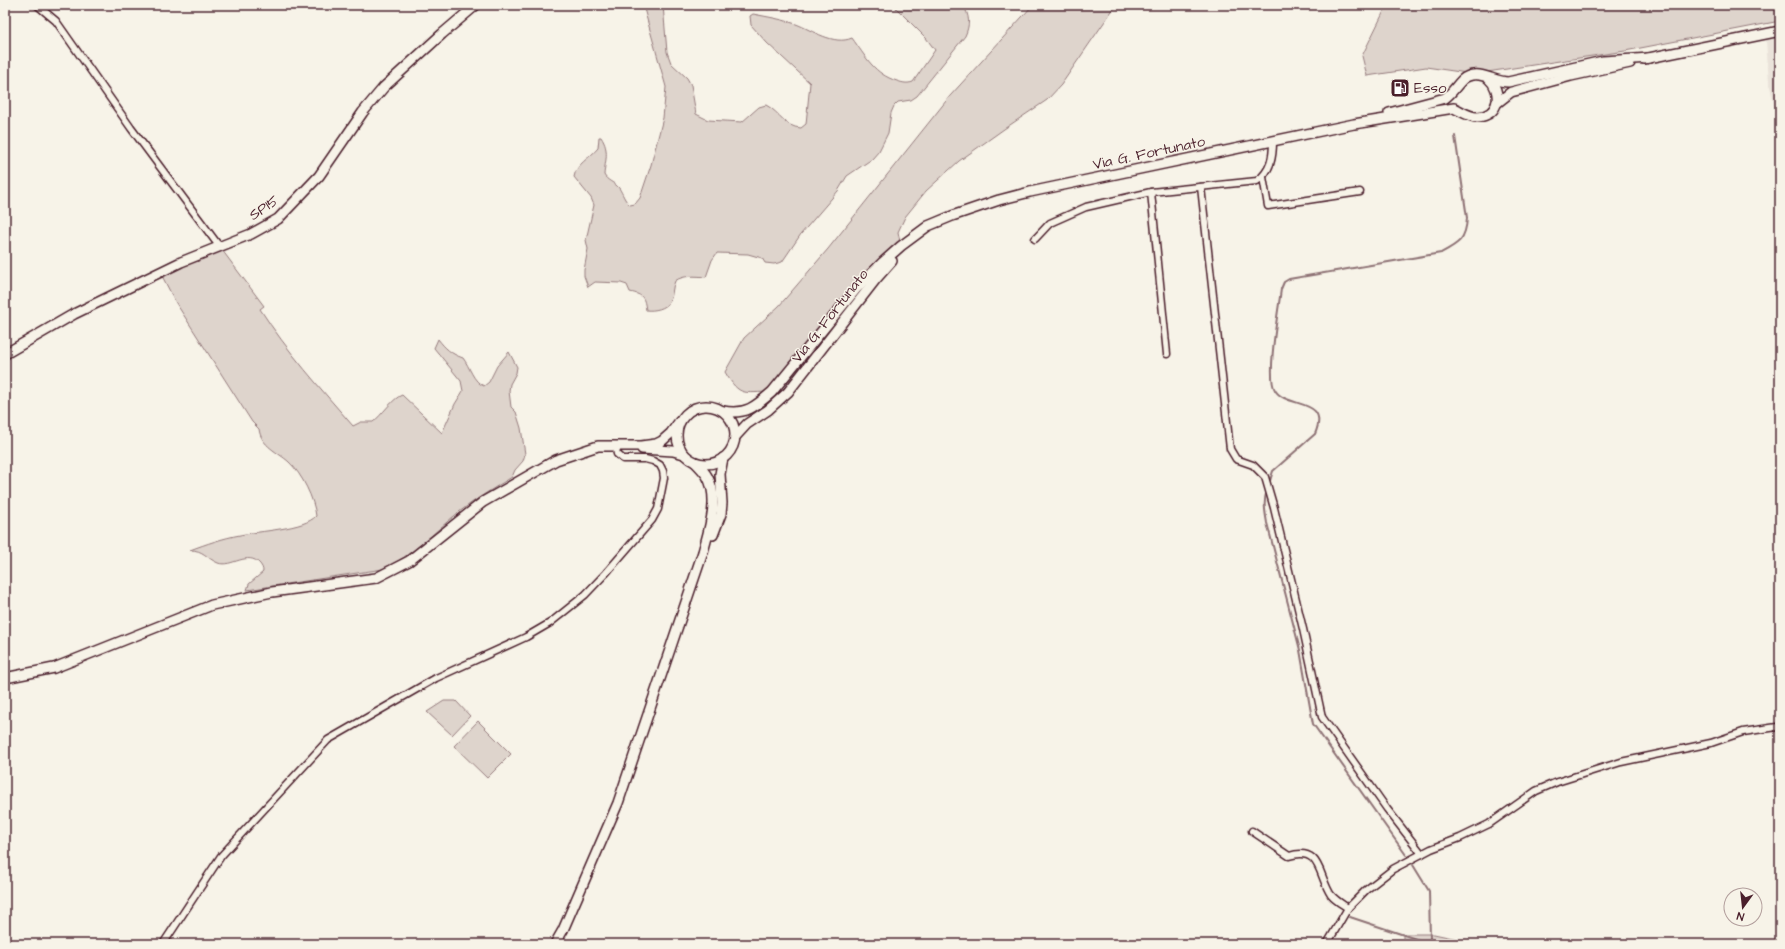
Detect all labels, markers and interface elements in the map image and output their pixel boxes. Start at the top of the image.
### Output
fuel station icon: Esso [1389,77,1411,99]
place label: Esso [1414,78,1447,99]
street label: Via G. Fortunato [1091,131,1208,175]
street label: SP15 [245,190,283,226]
street label: Via G. Fortunato [787,264,874,367]
north arrow [1723,887,1763,927]
text: N [1735,908,1746,924]

